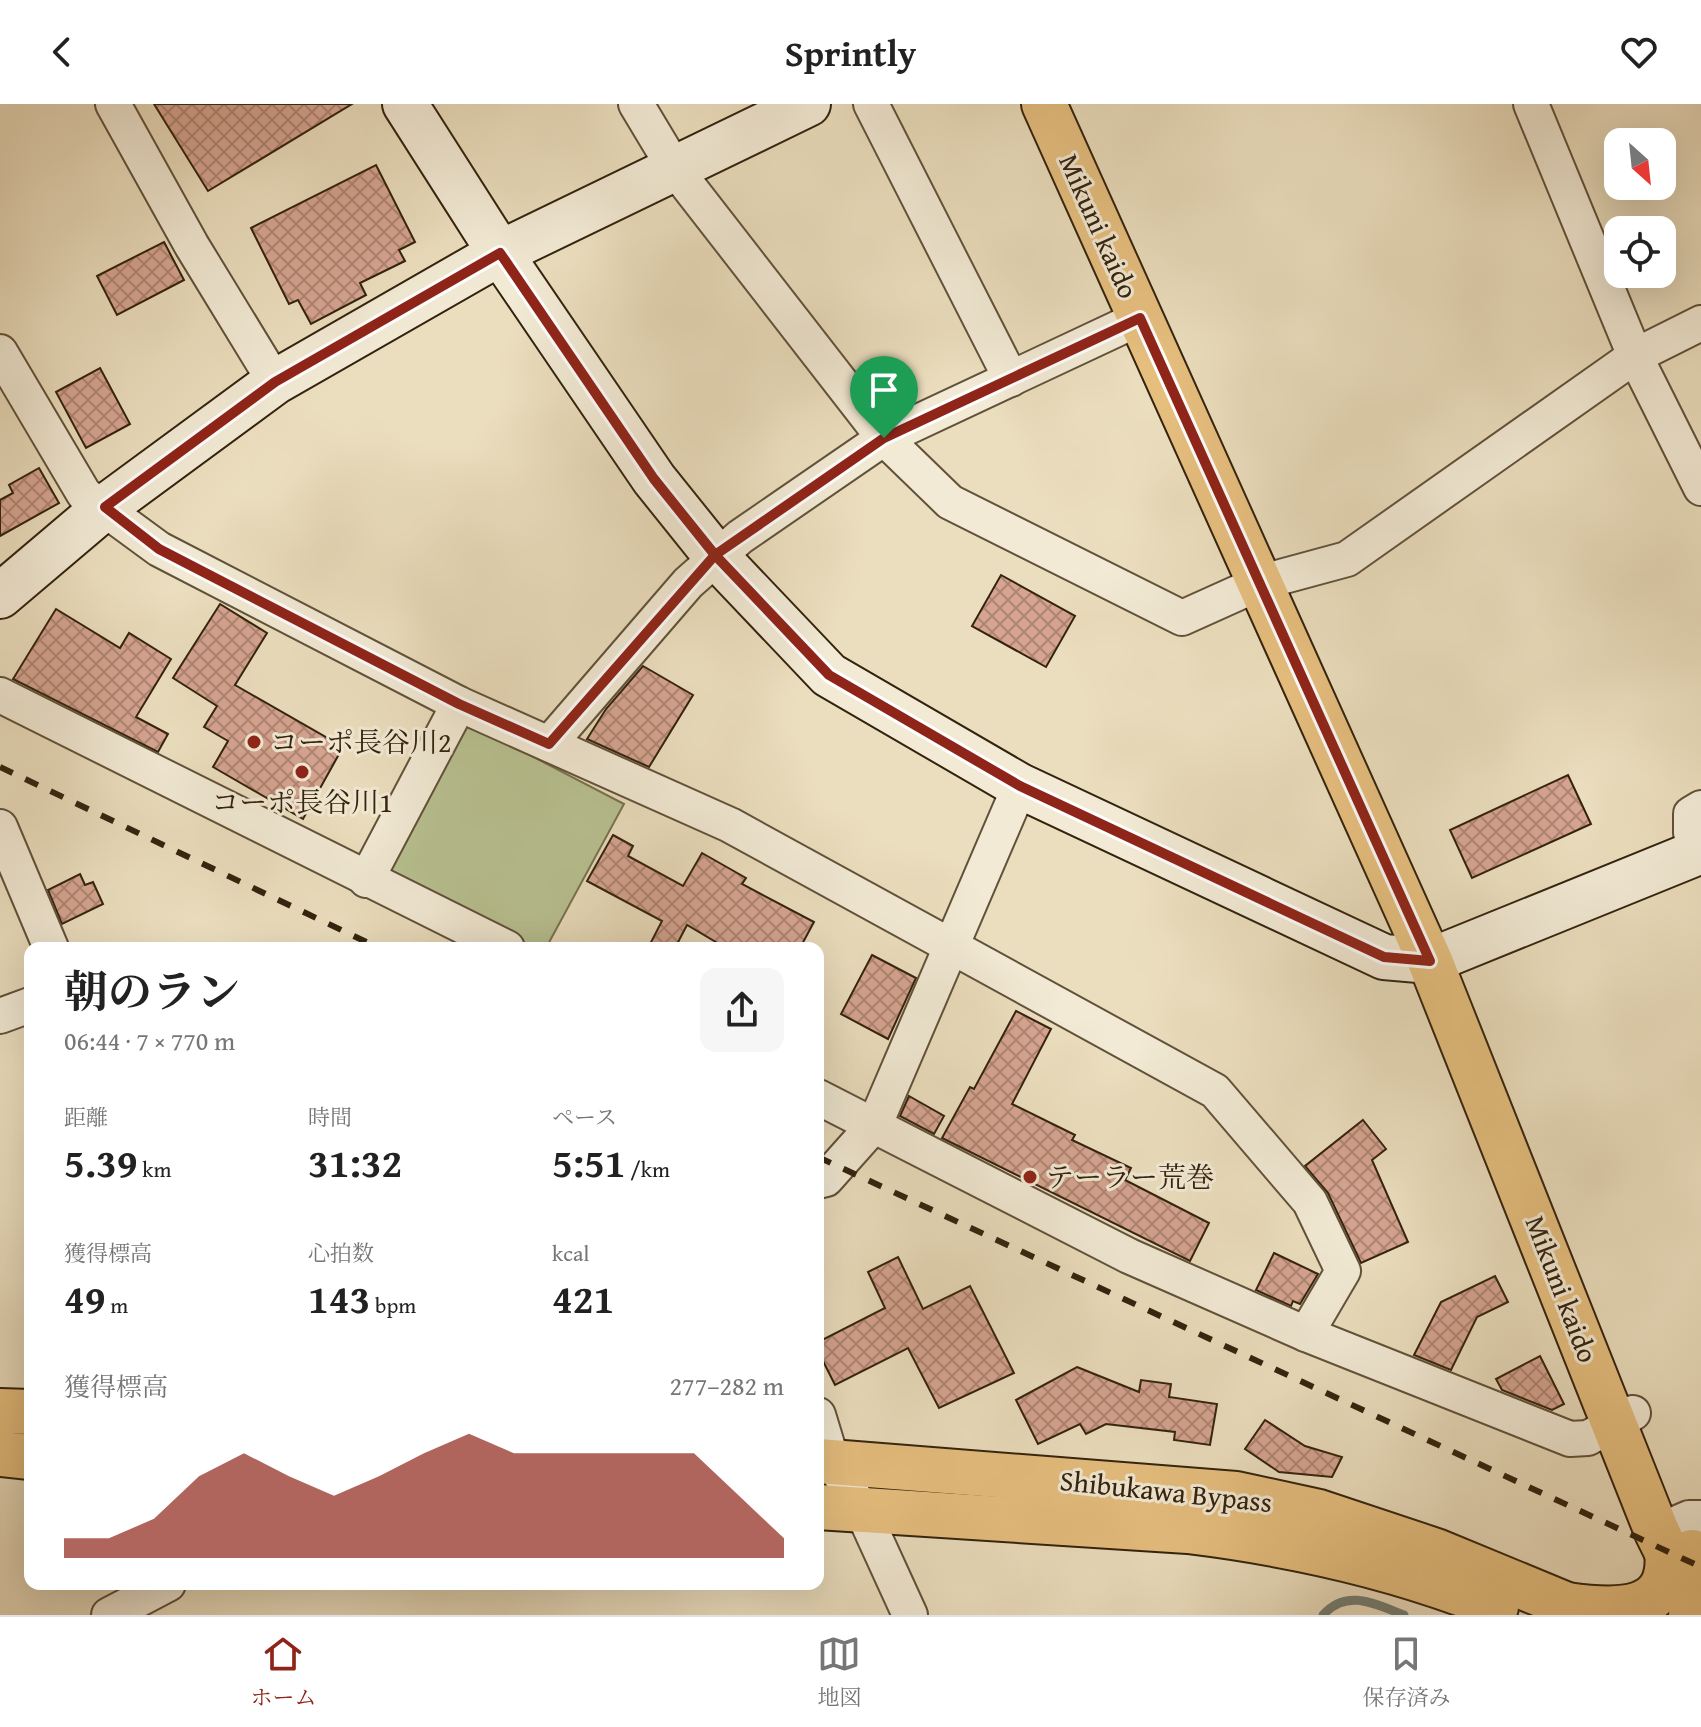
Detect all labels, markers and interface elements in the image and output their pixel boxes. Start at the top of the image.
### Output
text: Sprintly [785,26,916,79]
icon: back [40,30,84,74]
icon: heart [1617,30,1661,74]
north arrow [1604,128,1676,200]
map controls [1604,128,1676,288]
street label: Mikuni kaido [1049,147,1150,305]
button: locate [1604,216,1676,288]
pin [850,356,918,438]
icon: arrive [862,368,906,412]
place label: コーポ長谷川2 [270,721,451,762]
marker: コーポ長谷川2 [245,733,263,751]
marker: コーポ長谷川1 [293,763,311,781]
place label: コーポ長谷川1 [211,781,393,822]
text: 朝のラン [64,959,240,1023]
button: share [700,968,784,1052]
text: 06:44 · 7 × 770 m [64,1021,235,1060]
text: 距離 [64,1101,108,1133]
text: 時間 [308,1101,352,1133]
text: ペース [552,1101,617,1133]
text: 5.39 [64,1133,137,1192]
text: 31:32 [308,1133,402,1192]
text: 5:51 [552,1133,625,1192]
text: km [137,1153,171,1185]
text: /km [625,1153,670,1185]
place label: テーラー荒巻 [1046,1156,1214,1197]
marker: テーラー荒巻 [1021,1168,1039,1186]
street label: Mikuni kaido [1516,1209,1609,1368]
text: 獲得標高 [64,1237,152,1269]
text: 心拍数 [308,1237,374,1269]
text: kcal [552,1237,590,1269]
text: 49 [64,1269,105,1328]
text: 143 [308,1269,370,1328]
text: 421 [552,1269,614,1328]
text: m [105,1289,128,1321]
text: bpm [370,1289,416,1321]
text: 277–282 m [670,1366,784,1405]
text: 獲得標高 [64,1367,168,1406]
street label: Shibukawa Bypass [1058,1459,1274,1522]
tab: ホーム [250,1632,317,1713]
tab: 地図 [817,1632,862,1713]
tab: 保存済み [1362,1632,1451,1713]

